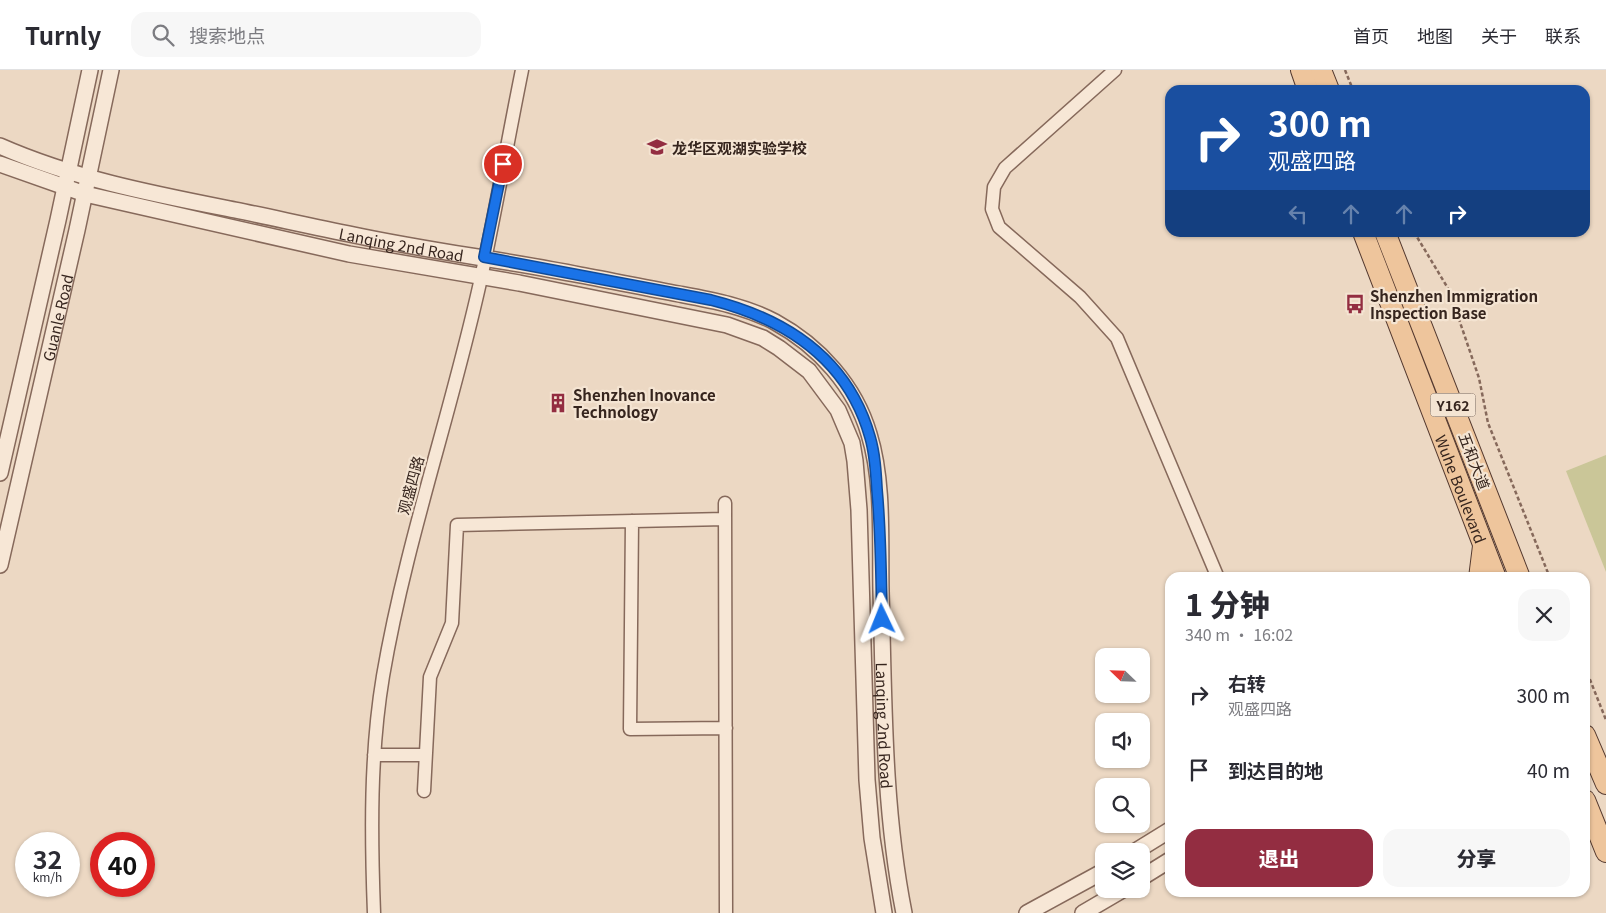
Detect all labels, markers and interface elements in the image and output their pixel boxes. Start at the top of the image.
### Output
search box [131,12,481,57]
text: Turnly [25,17,101,52]
icon: search [149,21,177,49]
text: 搜索地点 [189,21,265,48]
text: 首页 [1353,22,1389,48]
text: 地图 [1417,22,1453,48]
text: 关于 [1481,22,1517,48]
text: 联系 [1545,22,1581,48]
text: 300 m [1268,96,1372,147]
icon: right [1185,105,1250,170]
school or university icon: 龙华区观湖实验学校 [646,136,668,158]
place label: 龙华区观湖实验学校 [672,137,807,158]
pin [482,143,524,185]
text: 观盛四路 [1268,143,1356,175]
icon: arrive [489,150,517,178]
icon: left [1284,200,1312,228]
icon: ahead [1337,200,1365,228]
icon: ahead [1390,200,1418,228]
icon: right [1443,200,1471,228]
street label: Lanqing 2nd Road [337,222,465,265]
street label: Guanle Road [37,272,77,363]
place label: Shenzhen Immigration Inspection Base [1370,285,1538,323]
bus stop icon: Shenzhen Immigration Inspection Base [1344,293,1366,315]
place label: Shenzhen Inovance Technology [573,384,716,422]
building icon: Shenzhen Inovance Technology [547,392,569,414]
road number: Y162 [1430,394,1476,416]
street label: 五和大道 [1454,429,1496,493]
street label: Wuhe Boulevard [1431,431,1492,546]
street label: 观盛四路 [392,453,428,517]
text: 1 分钟 [1185,581,1270,625]
button: close [1518,589,1570,641]
position arrow [855,592,907,644]
text: 340 m · 16:02 [1185,622,1293,646]
north arrow [1095,648,1150,702]
map controls [1095,648,1150,898]
street label: Lanqing 2nd Road [872,662,898,789]
text: 右转 [1228,669,1266,696]
icon: right [1185,681,1213,709]
text: 300 m [1517,681,1570,708]
text: 观盛四路 [1228,696,1292,720]
button: sound [1095,713,1150,768]
icon: arrive [1185,756,1213,784]
text: 到达目的地 [1228,756,1323,783]
text: 40 m [1527,756,1570,783]
button: search [1095,778,1150,833]
button: 退出 [1185,829,1373,887]
button: 分享 [1383,829,1570,887]
speed limit sign: 40 [90,832,155,897]
text: 32 [33,840,62,876]
button: layers [1095,843,1150,898]
text: km/h [33,868,62,885]

